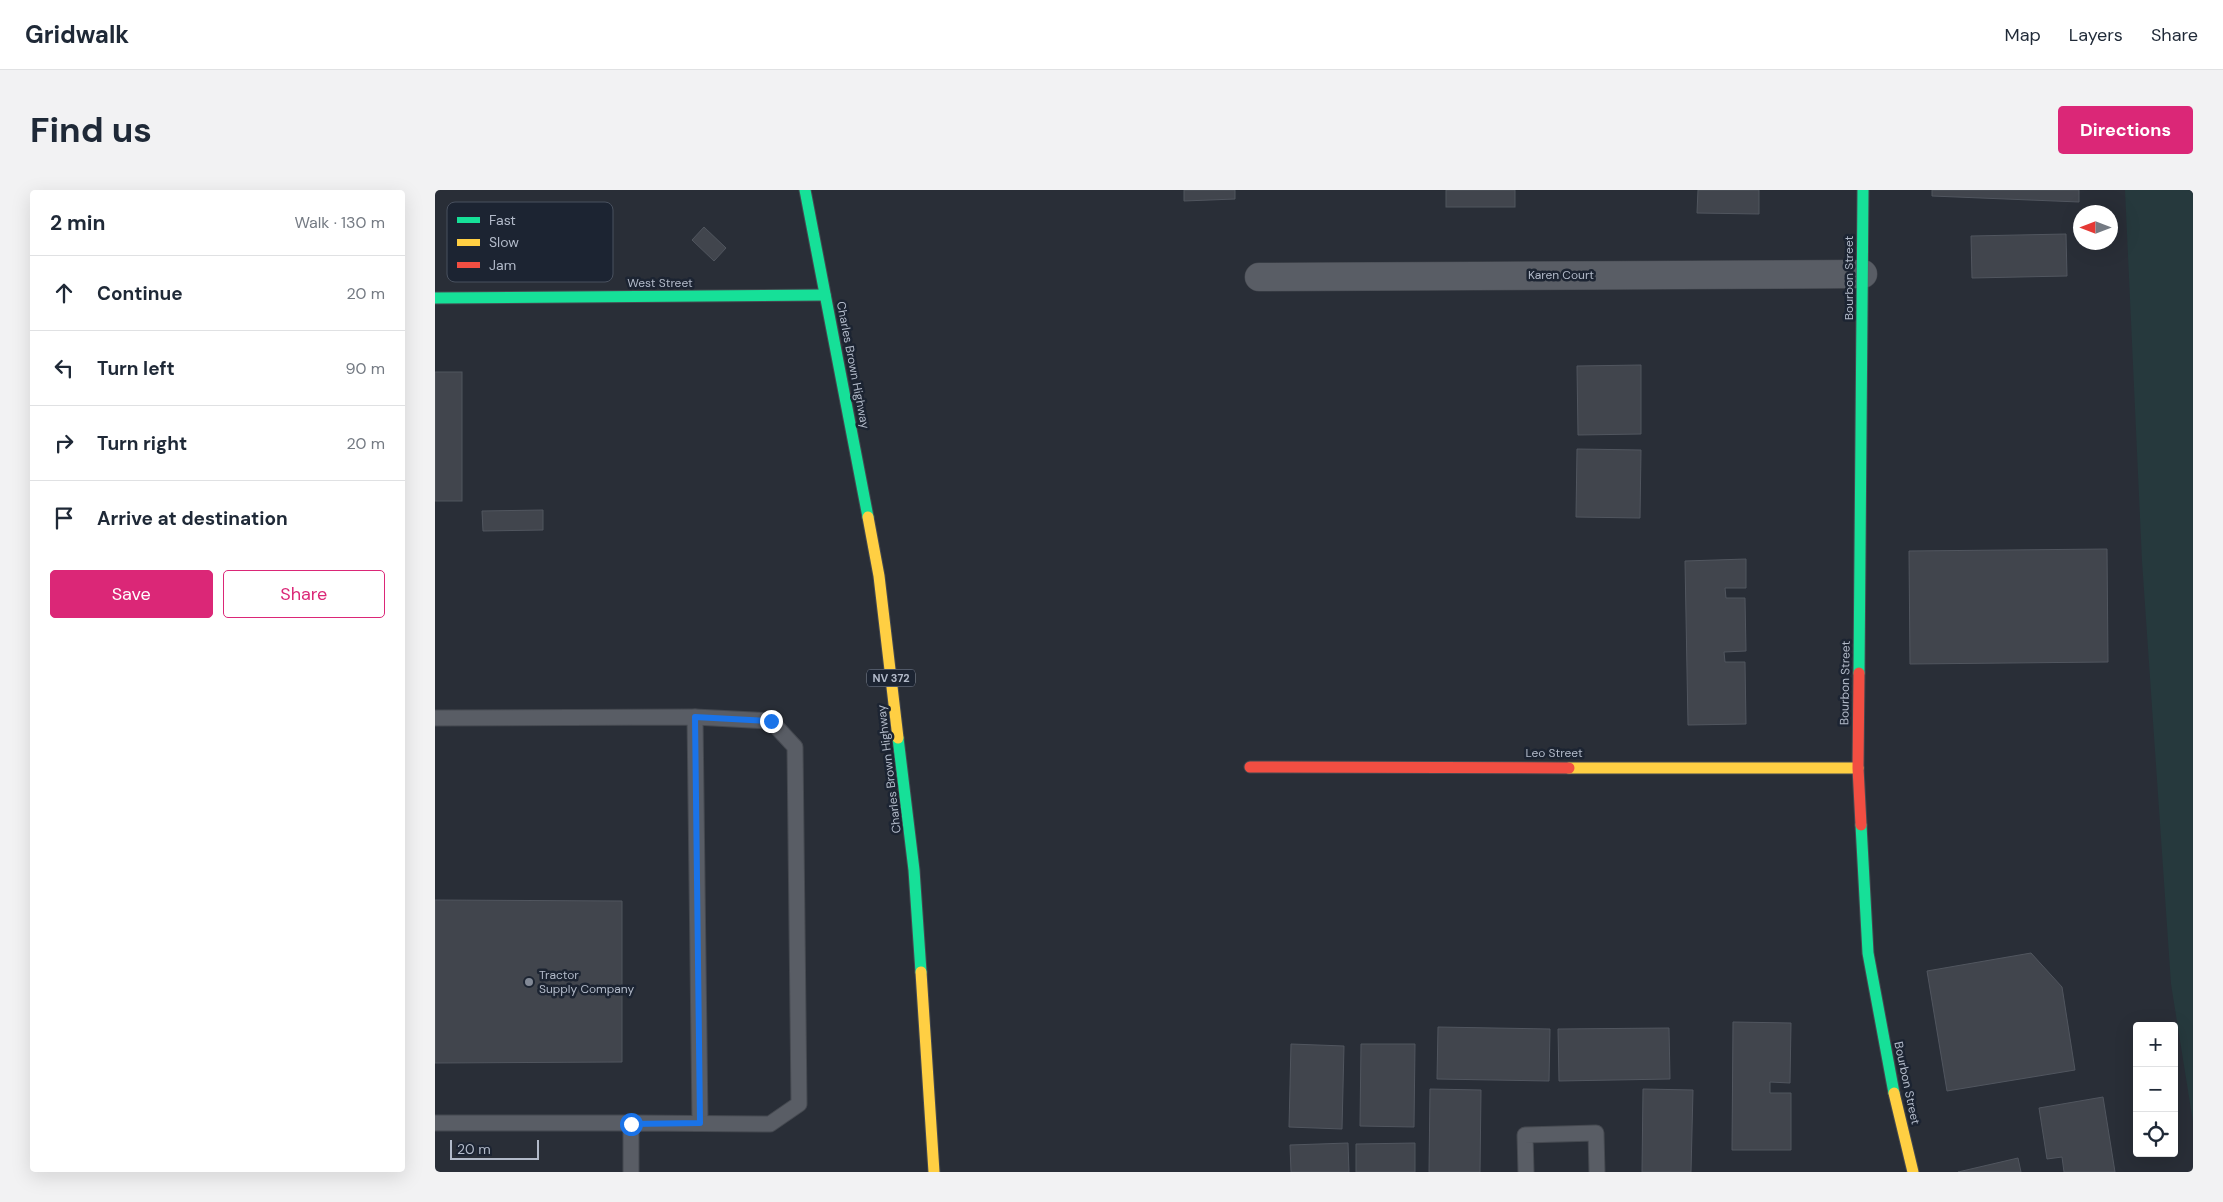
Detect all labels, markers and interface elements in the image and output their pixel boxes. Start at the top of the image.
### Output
text: Gridwalk [25,19,129,50]
text: Map [2005,23,2041,47]
text: Layers [2069,23,2123,47]
text: Share [2151,23,2198,47]
button: Directions [2058,106,2193,154]
text: Find us [30,107,152,153]
legend [447,202,613,282]
north arrow [2073,205,2118,250]
text: 2 min [50,209,106,237]
text: Fast [489,211,516,229]
text: Walk · 130 m [294,212,385,233]
text: Slow [489,233,519,251]
street label: Bourbon Street [1841,236,1857,320]
text: Jam [489,256,516,274]
street label: Karen Court [1528,267,1594,283]
street label: West Street [627,275,693,291]
icon: ahead [50,279,78,307]
text: Continue [97,281,183,306]
text: 20 m [346,283,385,304]
street label: Charles Brown Highway [833,300,873,430]
icon: left [50,354,78,382]
text: Turn left [97,356,175,381]
text: 90 m [345,358,385,379]
icon: right [50,429,78,457]
text: Turn right [97,431,187,456]
text: 20 m [346,433,385,454]
icon: arrive [50,504,78,532]
text: Arrive at destination [97,506,288,531]
button: Save [50,570,213,618]
button: Share [223,570,385,618]
street label: Bourbon Street [1836,640,1854,725]
road number: NV 372 [867,669,915,686]
street label: Charles Brown Highway [873,704,905,834]
route end [760,710,783,733]
street label: Leo Street [1525,745,1583,761]
place label: Tractor Supply Company [539,967,635,997]
marker: Tractor Supply Company [523,976,535,988]
map controls [2133,1022,2178,1157]
button: + [2133,1022,2178,1067]
street label: Bourbon Street [1890,1040,1924,1126]
button: − [2133,1067,2178,1112]
button: locate [2133,1112,2178,1157]
route start [620,1113,643,1136]
scale bar [450,1137,539,1160]
text: 20 m [457,1140,491,1158]

